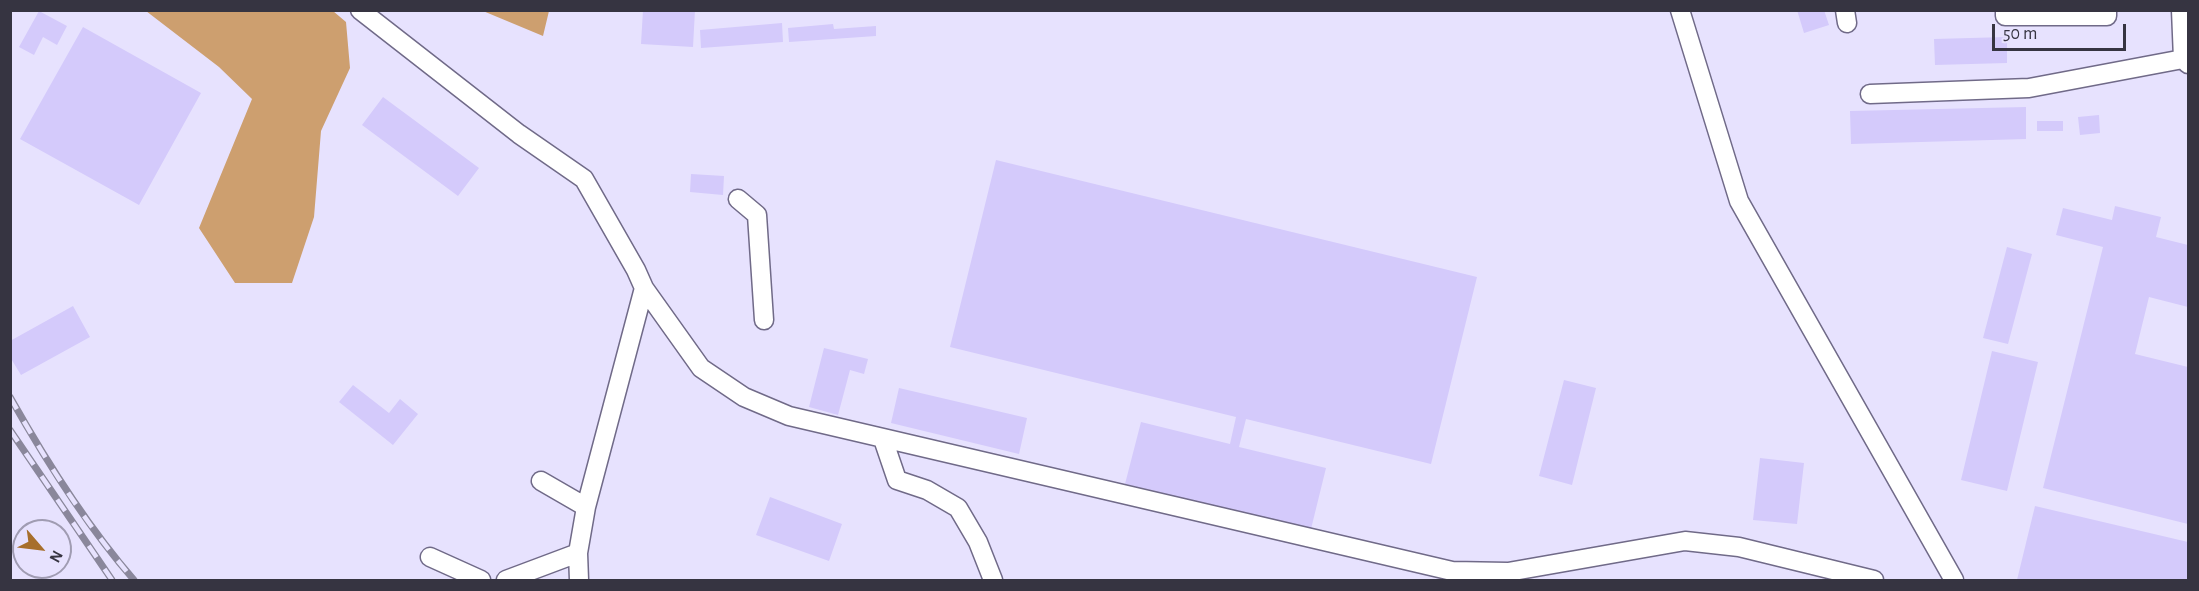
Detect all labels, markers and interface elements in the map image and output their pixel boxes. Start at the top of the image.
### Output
scale bar [1995,12,2128,50]
text: 50 m [2003,25,2037,43]
north arrow [12,519,72,579]
text: N [46,548,66,565]

